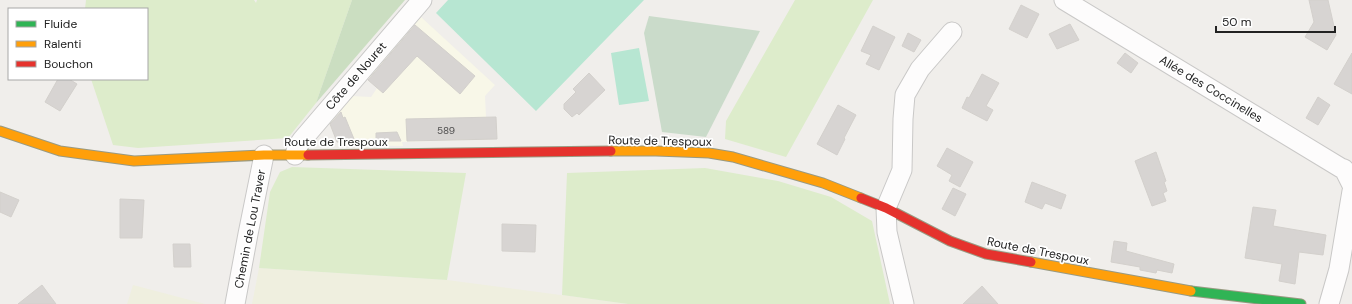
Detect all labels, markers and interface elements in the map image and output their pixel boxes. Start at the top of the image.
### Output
legend [8,8,148,80]
scale bar [1216,8,1335,34]
text: 50 m [1222,14,1251,30]
text: Fluide [44,16,77,32]
text: Ralenti [44,36,82,52]
street label: Côte de Nouret [322,38,390,113]
street label: Allée des Coccinelles [1156,52,1266,126]
text: Bouchon [44,56,93,72]
house number: 589 [437,124,455,137]
street label: Route de Trespoux [608,132,712,150]
street label: Route de Trespoux [284,134,388,150]
street label: Chemin de Lou Traver [231,168,269,290]
street label: Route de Trespoux [986,233,1090,269]

